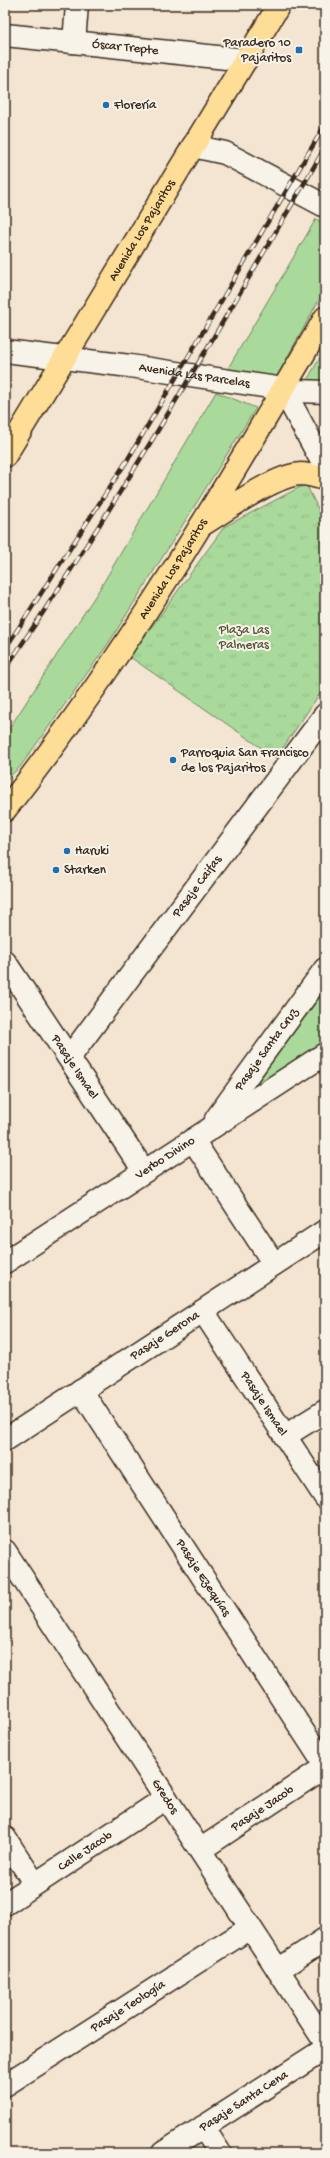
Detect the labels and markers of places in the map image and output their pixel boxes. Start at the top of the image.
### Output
place label: Paradero 10 Pajaritos [222,36,292,66]
marker: Paradero 10 Pajaritos [294,45,304,55]
place label: Florería [113,98,157,113]
marker: Florería [101,100,111,110]
place label: Parroquia San Francisco de los Pajaritos [180,746,309,776]
marker: Parroquia San Francisco de los Pajaritos [168,755,178,765]
place label: Haruki [75,844,109,859]
marker: Haruki [62,846,72,856]
place label: Starken [64,863,107,878]
marker: Starken [51,865,61,875]

